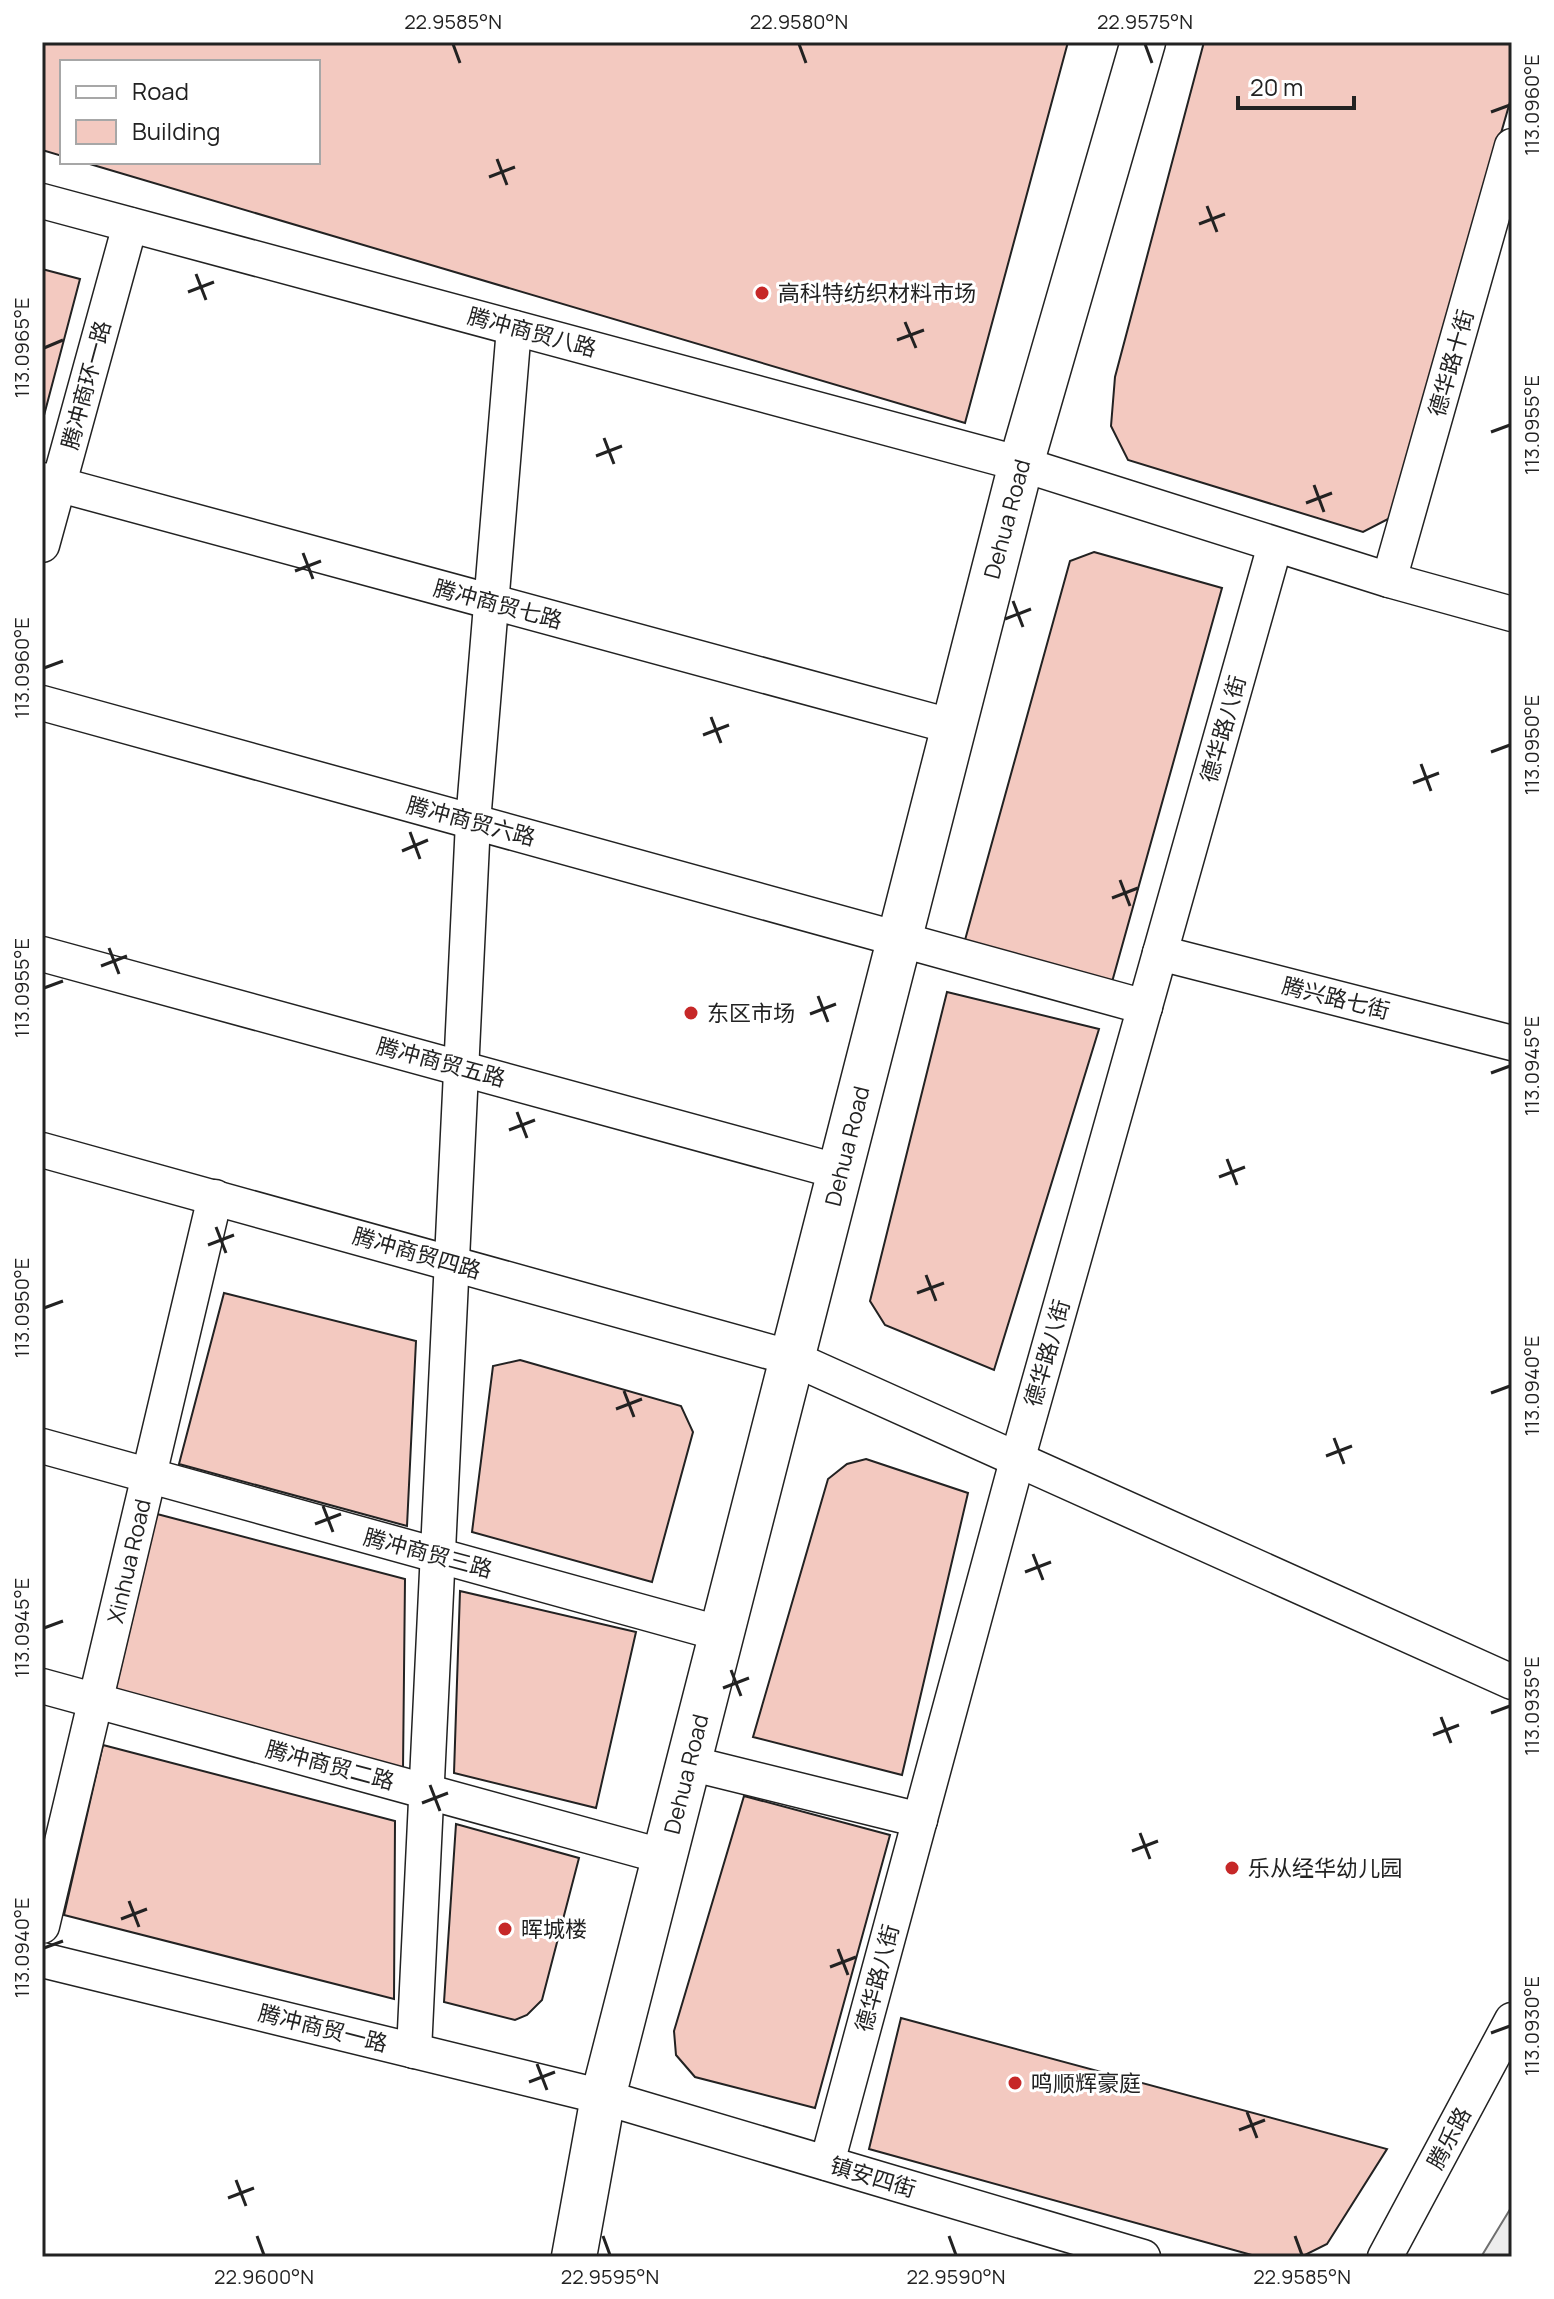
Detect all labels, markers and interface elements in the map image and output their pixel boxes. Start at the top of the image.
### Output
text: 22.9585°N [404,8,502,35]
text: 22.9580°N [750,8,848,35]
text: 22.9575°N [1097,8,1193,35]
text: 113.0960°E [1518,54,1545,156]
legend [60,60,320,164]
scale bar [1238,60,1354,110]
text: 20 m [1250,70,1303,103]
text: Road [132,74,189,107]
text: Building [132,114,220,147]
place label: 高科特纺织材料市场 [778,278,976,308]
marker: 高科特纺织材料市场 [753,284,771,302]
text: 113.0965°E [8,298,35,398]
street label: 腾冲商贸八路 [464,300,600,364]
street label: 德华路十街 [1421,306,1481,420]
street label: 腾冲商环一路 [54,317,118,453]
text: 113.0955°E [1518,375,1545,475]
street label: Dehua Road [977,456,1037,582]
street label: 腾冲商贸七路 [430,572,566,636]
text: 113.0960°E [8,617,35,719]
street label: 德华路八街 [1193,672,1253,786]
text: 113.0950°E [1518,695,1545,795]
street label: 腾冲商贸六路 [403,789,539,853]
text: 113.0955°E [8,938,35,1038]
street label: 腾兴路七街 [1279,970,1393,1026]
place label: 东区市场 [707,998,795,1028]
marker: 东区市场 [682,1004,700,1022]
text: 113.0945°E [1518,1016,1545,1116]
street label: 腾冲商贸五路 [373,1030,509,1094]
street label: Dehua Road [818,1083,876,1209]
street label: 腾冲商贸四路 [349,1220,485,1286]
text: 113.0950°E [8,1258,35,1358]
street label: 德华路八街 [1017,1296,1077,1410]
text: 113.0940°E [1518,1336,1545,1436]
street label: Xinhua Road [100,1496,158,1626]
street label: 腾冲商贸三路 [360,1521,496,1585]
text: 113.0945°E [8,1578,35,1678]
text: 113.0935°E [1518,1656,1545,1756]
street label: Dehua Road [657,1711,715,1837]
street label: 腾冲商贸二路 [262,1733,398,1797]
place label: 乐从经华幼儿园 [1248,1853,1402,1883]
marker: 乐从经华幼儿园 [1223,1859,1241,1877]
text: 113.0940°E [8,1898,35,1998]
place label: 晖城楼 [521,1914,587,1944]
marker: 晖城楼 [496,1920,514,1938]
street label: 德华路八街 [848,1921,906,2035]
text: 113.0930°E [1518,1976,1545,2076]
street label: 腾冲商贸一路 [255,1997,391,2059]
place label: 鸣顺辉豪庭 [1031,2068,1141,2098]
marker: 鸣顺辉豪庭 [1006,2074,1024,2092]
street label: 腾乐路 [1420,2102,1478,2174]
street label: 镇安四街 [827,2150,919,2204]
text: 22.9600°N [214,2263,314,2290]
text: 22.9595°N [561,2263,659,2290]
text: 22.9590°N [906,2263,1006,2290]
text: 22.9585°N [1253,2263,1351,2290]

